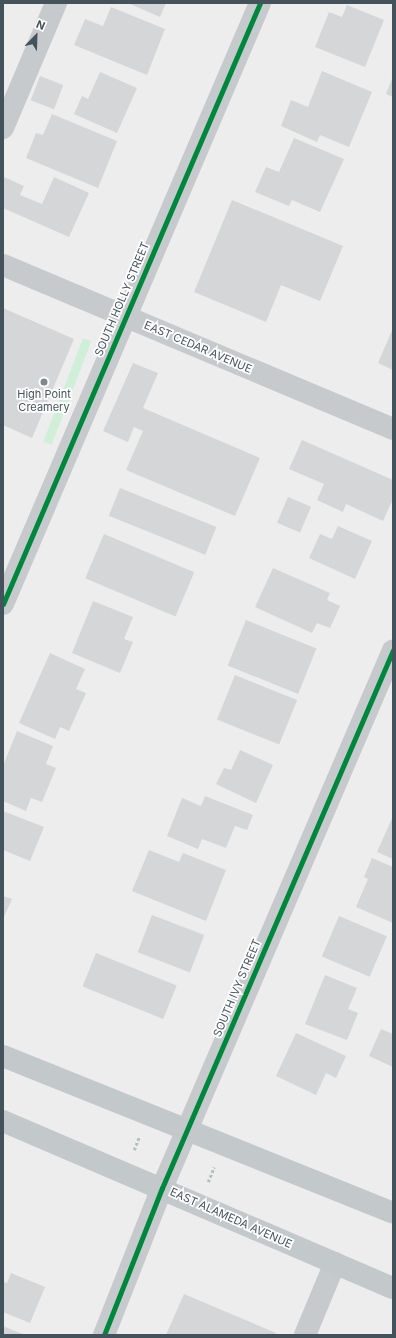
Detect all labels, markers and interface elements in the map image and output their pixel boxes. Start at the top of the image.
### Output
north arrow [16,16,56,56]
text: N [34,17,47,33]
street label: SOUTH HOLLY STREET [92,240,152,358]
street label: EAST CEDAR AVENUE [142,318,254,376]
marker: High Point Creamery [39,377,49,387]
place label: High Point Creamery [17,388,71,414]
street label: SOUTH IVY STREET [210,937,264,1039]
street label: EAST ALAMEDA AVENUE [168,1185,294,1251]

